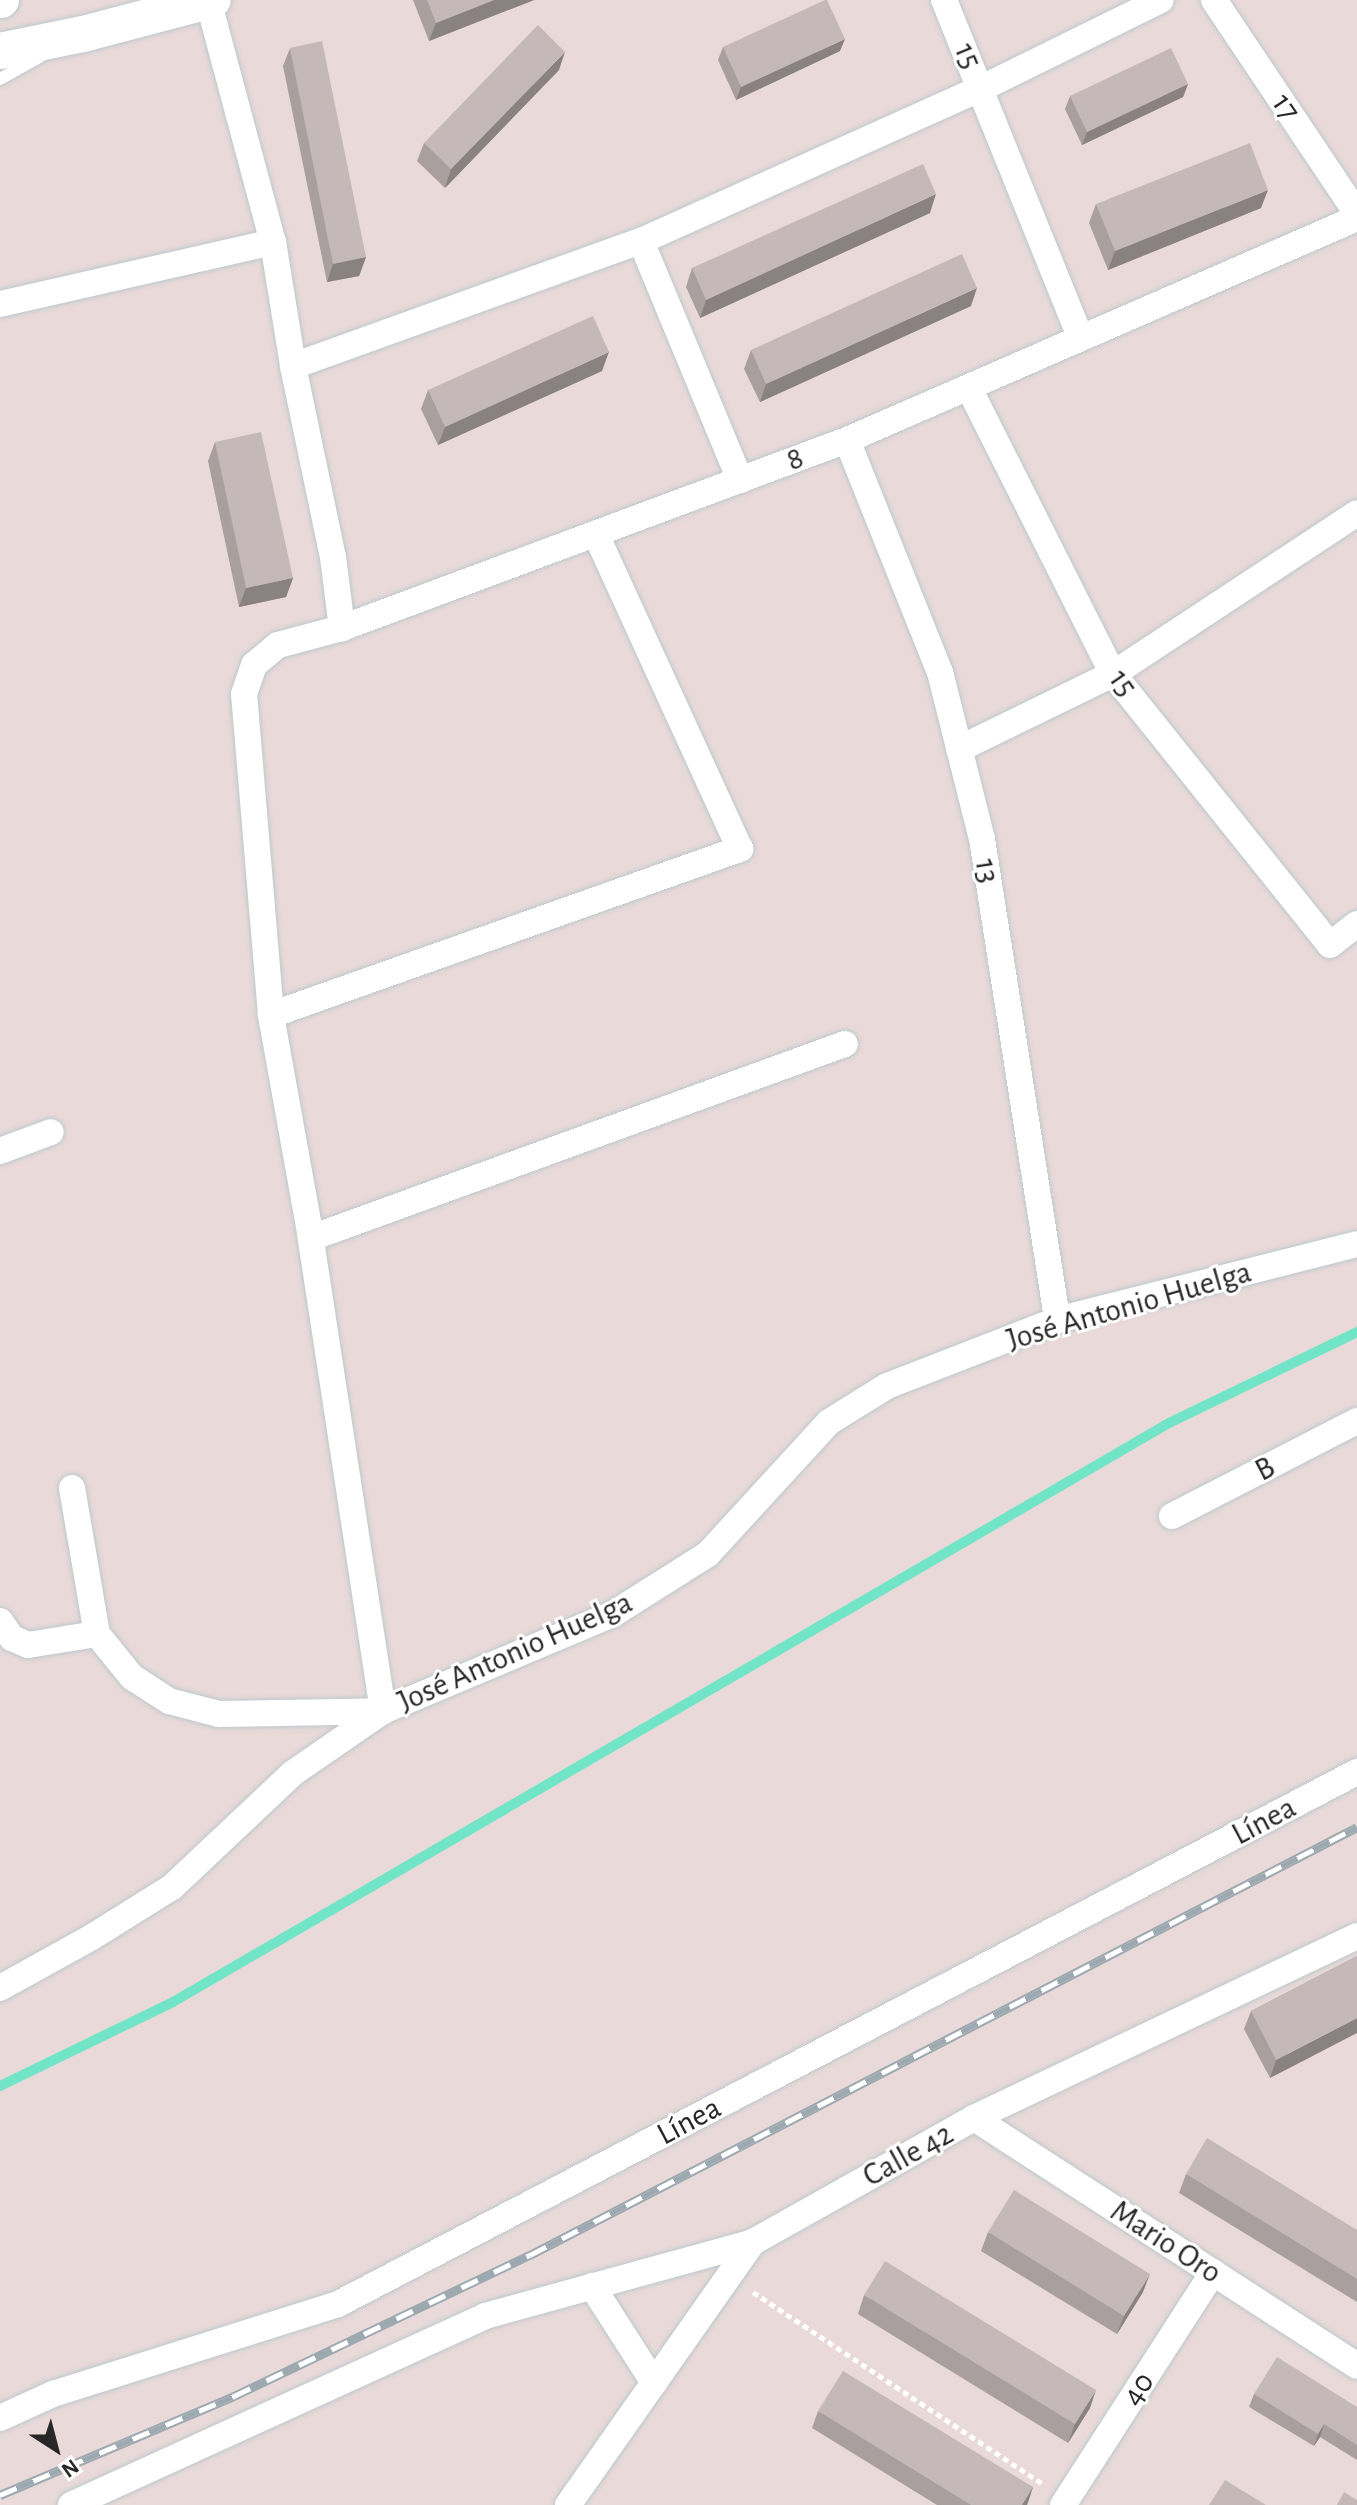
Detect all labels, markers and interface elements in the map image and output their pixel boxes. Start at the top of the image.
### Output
street label: 15 [946,37,990,75]
street label: 17 [1263,86,1309,128]
street label: 8 [781,438,809,480]
street label: 15 [1100,662,1146,704]
street label: 13 [966,856,1008,886]
street label: José Antonio Huelga [1002,1253,1256,1359]
street label: B [1249,1448,1281,1490]
street label: José Antonio Huelga [392,1583,638,1721]
street label: Línea [1225,1788,1303,1854]
street label: Línea [650,2088,728,2154]
street label: Calle 42 [856,2115,960,2195]
street label: Mario Oro [1103,2192,1229,2292]
street label: 40 [1113,2365,1163,2413]
north arrow [16,2409,96,2489]
text: N [57,2455,83,2482]

